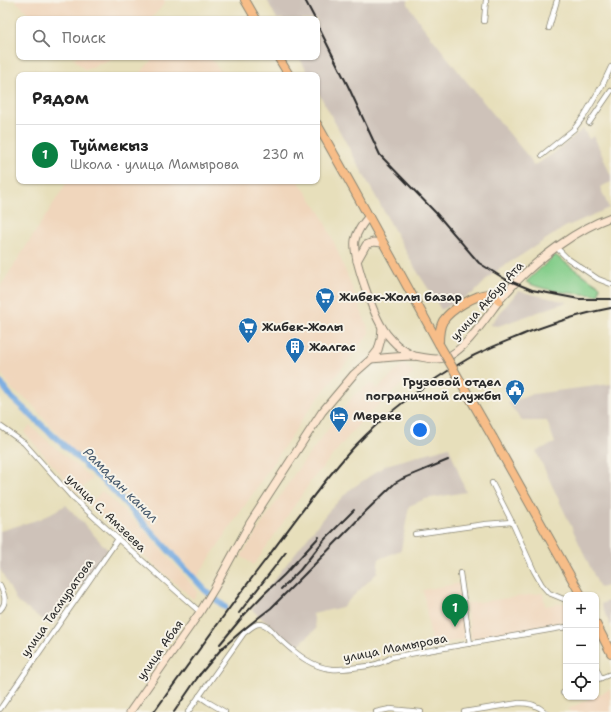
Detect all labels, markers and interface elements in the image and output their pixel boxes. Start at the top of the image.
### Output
search box [16,16,320,60]
icon: search [30,27,52,49]
text: Поиск [62,28,106,48]
text: Рядом [32,87,89,109]
text: Туймекыз [70,136,148,156]
text: 1 [42,146,48,163]
text: 230 m [262,146,304,163]
text: Школа · улица Мамырова [70,156,239,173]
street label: улица Акбур Ата [447,257,527,344]
supermarket icon: Жибек-Жолы базар [314,286,336,314]
place label: Жибек-Жолы базар [339,289,462,305]
supermarket icon: Жибек-Жолы [237,316,259,344]
place label: Жибек-Жолы [262,319,344,335]
building icon: Жалгас [284,336,306,364]
place label: Жалгас [309,339,356,355]
place label: Грузовой отдел пограничной службы [366,374,502,404]
public building icon: Грузовой отдел пограничной службы [504,378,526,406]
hotel icon: Мереке [328,405,350,433]
place label: Мереке [353,408,402,424]
your location [410,420,430,440]
water label: Рамадан канал [80,444,162,526]
street label: улица С. Амзеева [62,470,150,556]
street label: улица Тасмуратова [17,555,97,660]
map controls [563,592,599,700]
button: + [563,592,599,628]
pin: 1 [442,594,468,627]
street label: улица Абая [133,617,187,683]
button: − [563,628,599,664]
street label: улица Мамырова [342,630,449,666]
button: locate [563,664,599,700]

